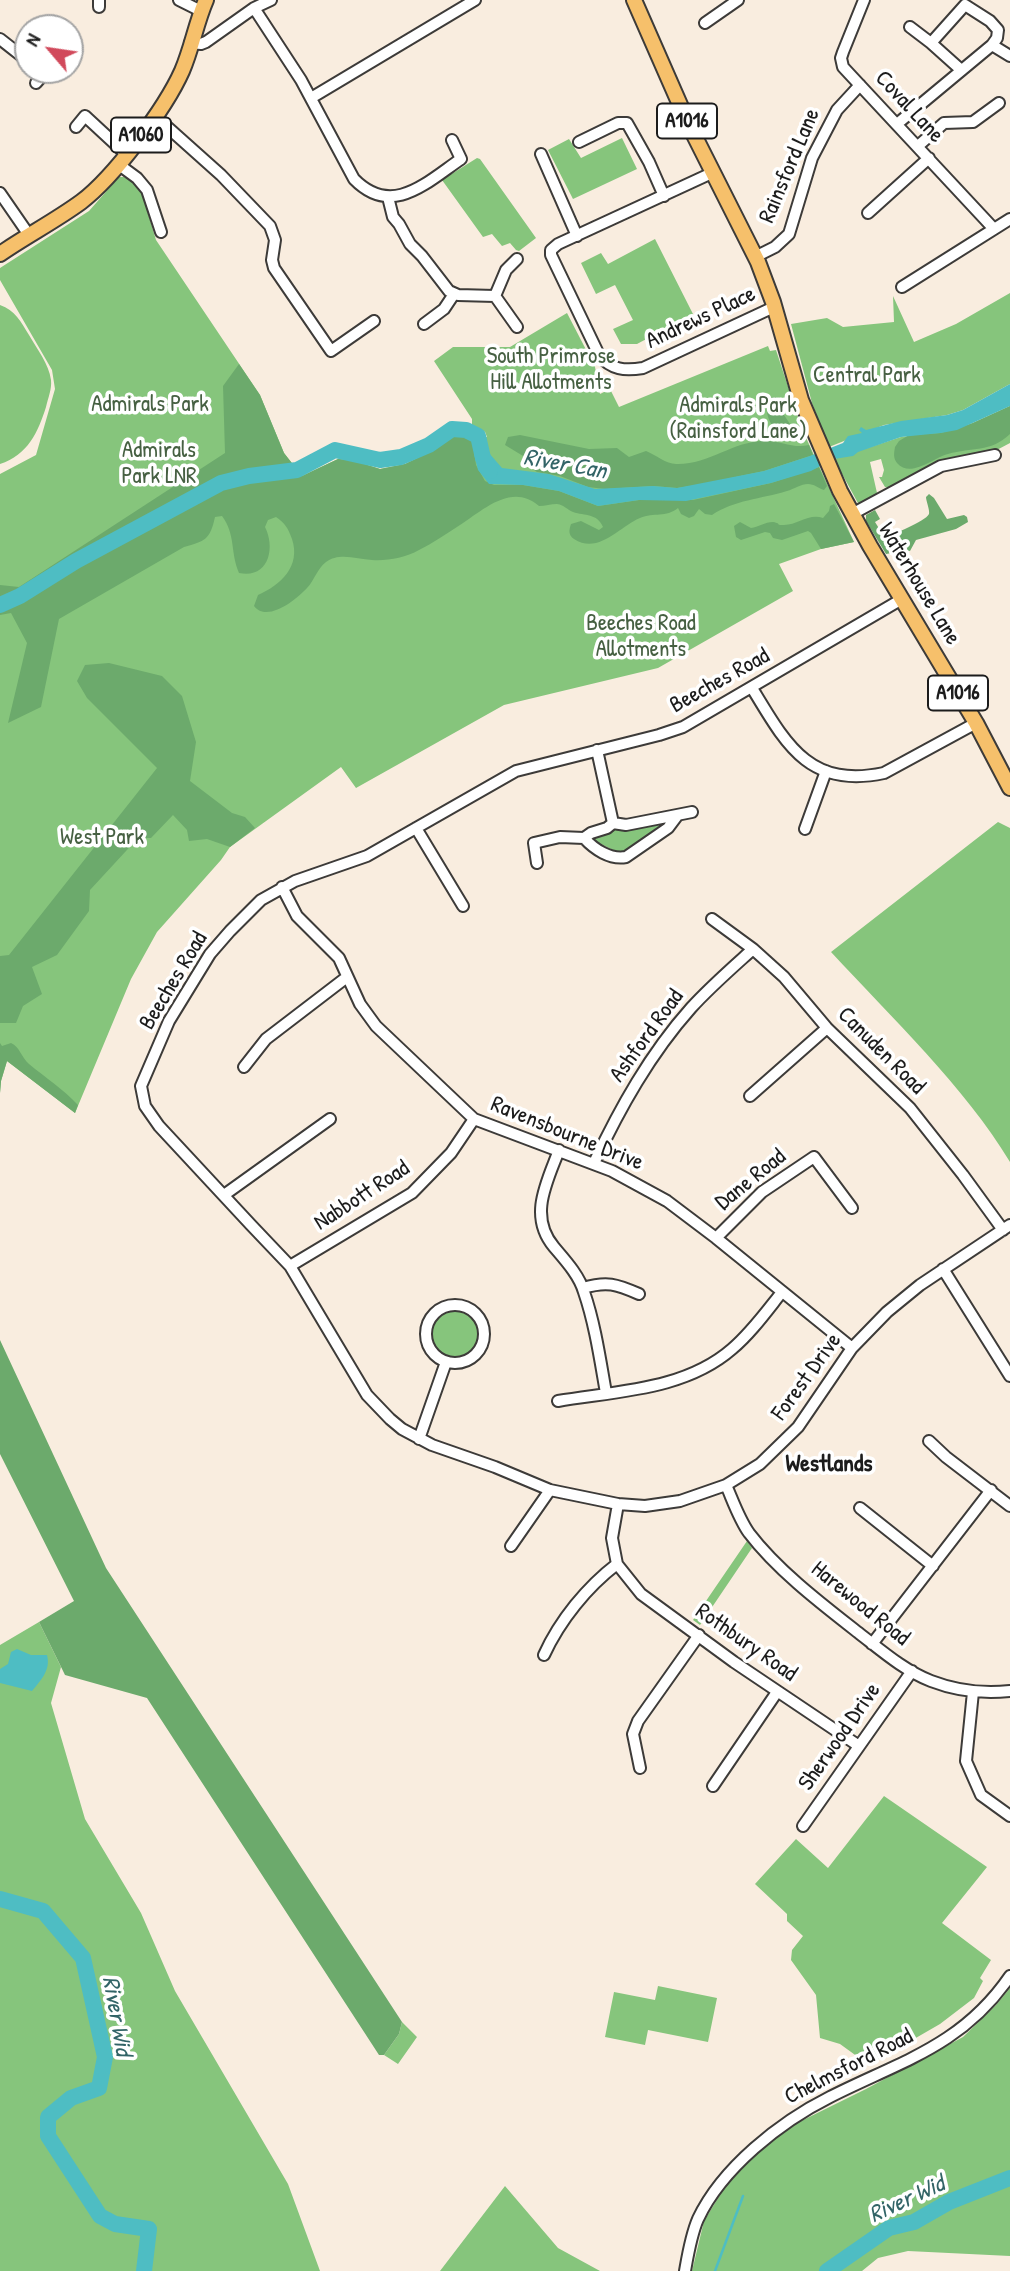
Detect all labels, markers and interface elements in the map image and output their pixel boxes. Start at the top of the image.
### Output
north arrow [14,14,84,84]
text: N [19,29,46,51]
street label: Coval Lane [869,65,949,149]
road number: A1016 [657,104,717,138]
street label: Rainsford Lane [754,105,826,227]
road number: A1060 [111,118,171,152]
street label: Andrews Place [642,281,760,355]
park label: South Primrose Hill Allotments [487,343,615,397]
park label: Central Park [813,362,921,390]
park label: Admirals Park [91,391,209,419]
park label: Admirals Park (Rainsford Lane) [669,392,807,446]
park label: Admirals Park LNR [121,437,197,491]
water label: River Can [521,444,609,486]
street label: Waterhouse Lane [872,518,966,650]
park label: Beeches Road Allotments [586,610,696,664]
street label: Beeches Road [665,642,775,720]
road number: A1016 [928,676,988,710]
park label: West Park [60,824,144,852]
street label: Beeches Road [134,927,214,1035]
street label: Ashford Road [604,984,690,1088]
street label: Canuden Road [831,1001,931,1101]
street label: Ravensbourne Drive [487,1091,647,1177]
street label: Dane Road [710,1143,792,1217]
street label: Nabbott Road [309,1155,415,1237]
street label: Forest Drive [766,1328,848,1426]
district label: Westlands [785,1451,873,1479]
street label: Harewood Road [805,1556,915,1652]
street label: Rothbury Road [690,1598,802,1688]
street label: Sherwood Drive [793,1678,887,1796]
water label: River Wid [95,1974,137,2058]
street label: Chelmsford Road [780,2023,918,2111]
water label: River Wid [865,2170,949,2230]

